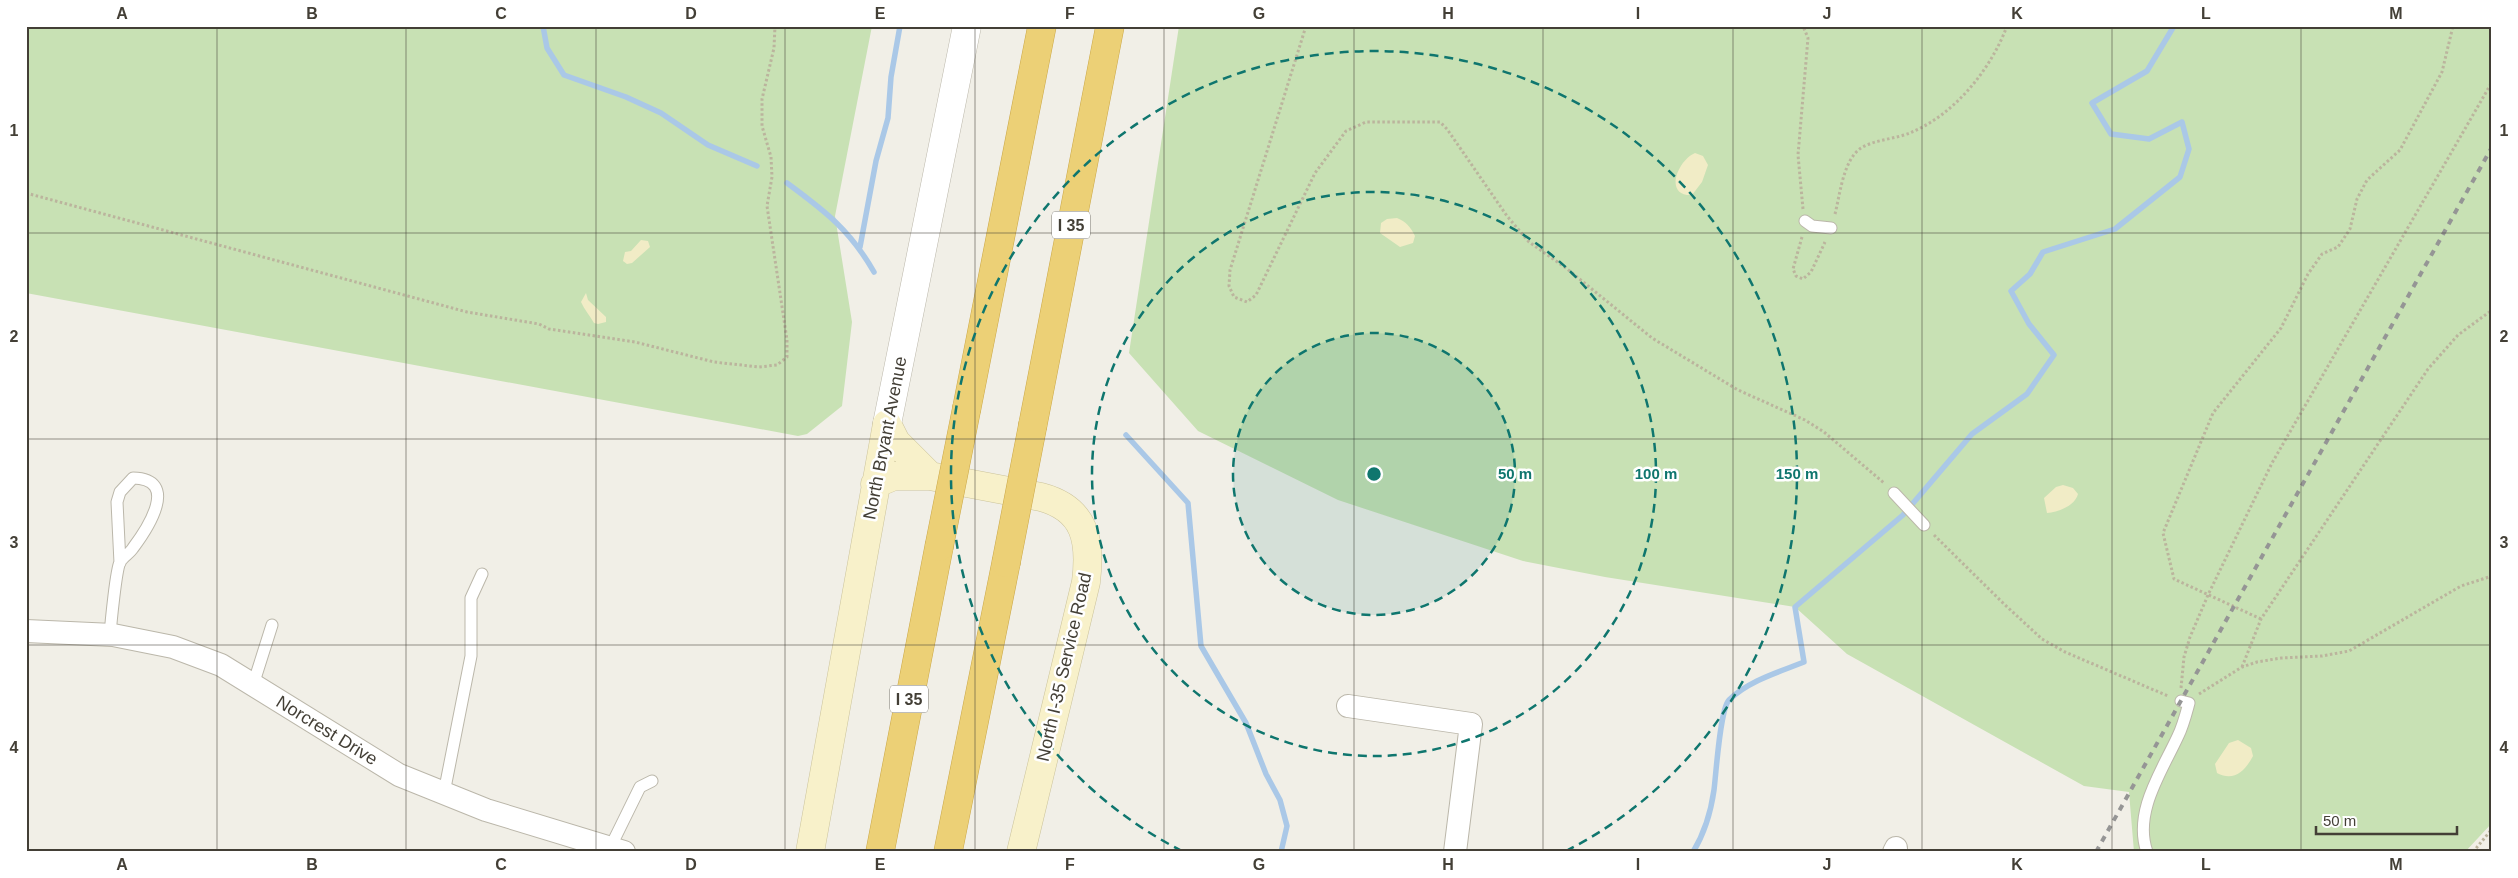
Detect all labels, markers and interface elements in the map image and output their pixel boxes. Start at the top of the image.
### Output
text: A [116,5,128,22]
text: B [306,5,318,22]
text: C [495,5,507,22]
text: D [685,5,697,22]
text: E [875,5,886,22]
text: F [1065,5,1075,22]
text: G [1253,5,1265,22]
text: H [1442,5,1454,22]
text: I [1636,5,1640,22]
text: J [1823,5,1831,22]
text: K [2011,5,2023,22]
text: L [2201,5,2211,22]
text: M [2389,5,2403,22]
text: 1 [10,122,19,139]
text: 1 [2500,122,2509,139]
road number: I 35 [1052,212,1090,238]
text: 2 [10,328,19,345]
text: 2 [2500,328,2509,345]
street label: North Bryant Avenue [859,355,911,521]
centre of rings [1365,465,1383,483]
text: 50 m [1498,465,1532,482]
text: 100 m [1635,465,1677,482]
text: 150 m [1776,465,1818,482]
text: 3 [10,534,19,551]
text: 3 [2500,534,2509,551]
street label: North I-35 Service Road [1033,571,1095,763]
road number: I 35 [890,686,928,712]
street label: Norcrest Drive [273,692,381,769]
text: 4 [10,739,19,756]
text: 4 [2500,739,2509,756]
scale bar [2316,803,2457,835]
text: 50 m [2323,812,2356,829]
text: A [116,856,128,873]
text: B [306,856,318,873]
text: C [495,856,507,873]
text: D [685,856,697,873]
text: E [875,856,886,873]
text: F [1065,856,1075,873]
text: G [1253,856,1265,873]
text: H [1442,856,1454,873]
text: I [1636,856,1640,873]
text: J [1823,856,1831,873]
text: K [2011,856,2023,873]
text: L [2201,856,2211,873]
text: M [2389,856,2403,873]

